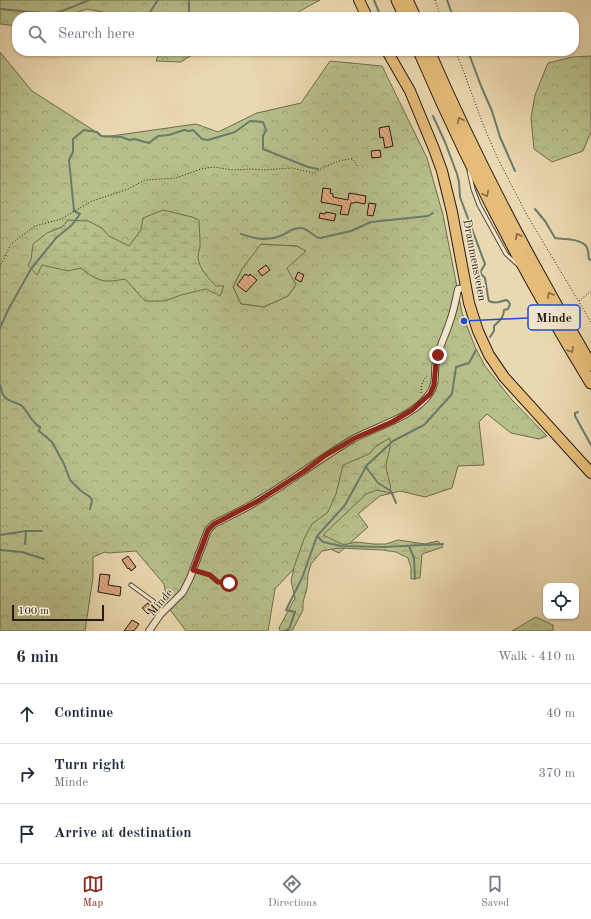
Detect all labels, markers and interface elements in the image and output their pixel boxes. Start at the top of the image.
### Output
search box [12,12,579,56]
icon: search [26,23,48,45]
text: Search here [58,27,135,42]
one-way arrow [457,116,465,124]
one-way arrow [481,189,489,197]
street label: Drammensveien [460,218,488,303]
one-way arrow [515,233,523,240]
one-way arrow [548,292,555,299]
callout: Minde [528,305,580,330]
text: Minde [536,312,572,325]
route end [429,346,447,364]
one-way arrow [567,346,574,353]
route start [220,574,238,592]
map controls [543,583,579,619]
button: locate [543,583,579,619]
street label: Minde [146,587,176,618]
scale bar [12,603,104,622]
text: 100 m [18,606,49,617]
text: 6 min [16,649,59,666]
text: Walk · 410 m [498,650,575,663]
icon: ahead [16,703,38,725]
text: Continue [54,706,113,721]
text: 40 m [546,707,575,720]
text: Turn right [54,758,125,773]
icon: right [16,763,38,785]
text: 370 m [538,767,575,780]
text: Minde [54,776,88,789]
icon: arrive [16,823,38,845]
text: Arrive at destination [54,826,192,841]
tab: Map [82,873,104,911]
tab: Directions [268,873,317,911]
tab: Saved [481,873,509,911]

